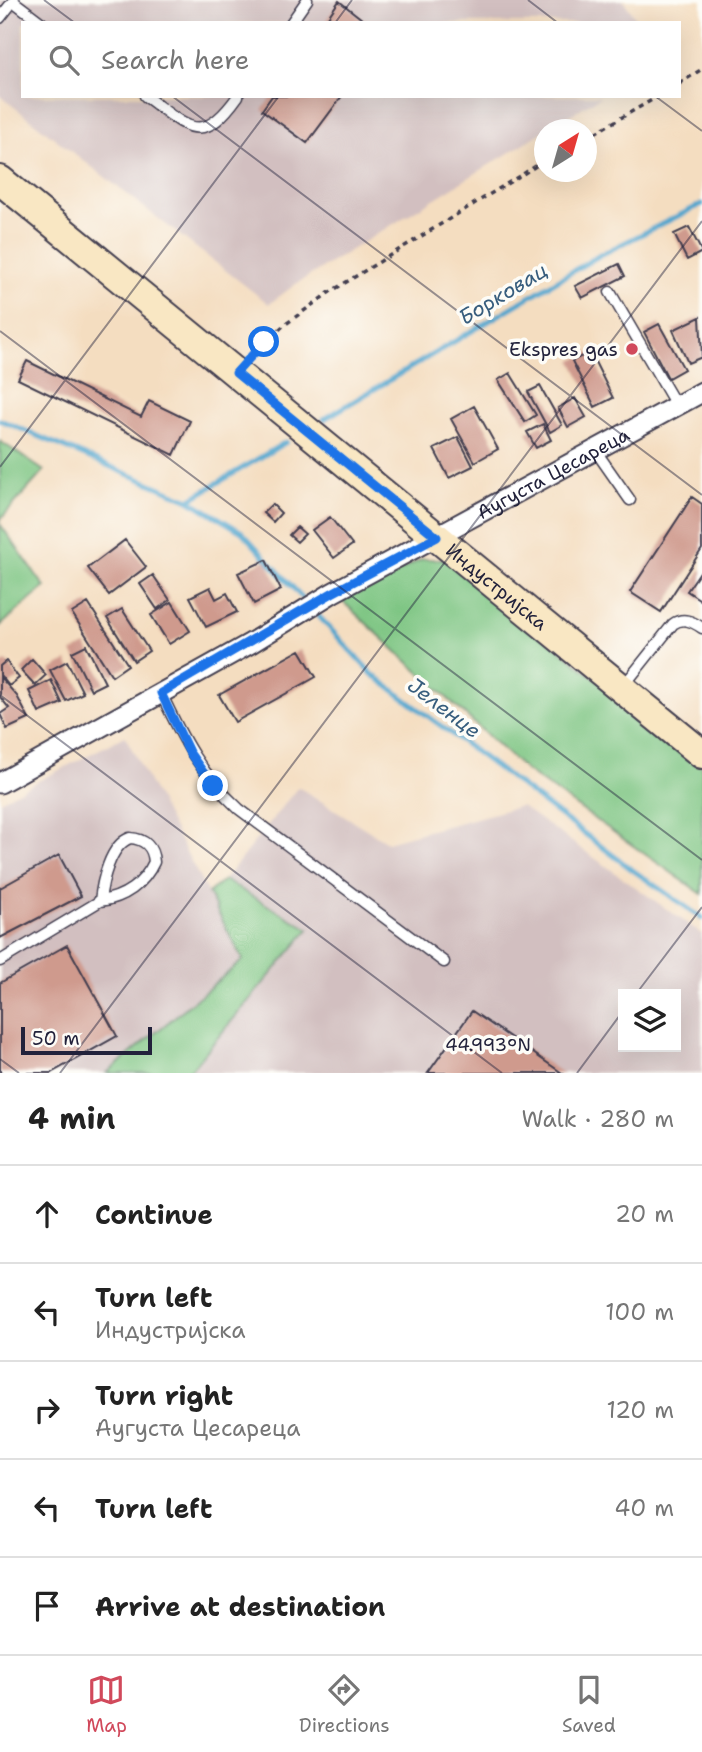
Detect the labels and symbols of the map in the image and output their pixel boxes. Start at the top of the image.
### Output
north arrow [534,119,597,182]
water label: Борковац [453,256,553,332]
route start [248,326,279,357]
place label: Ekspres gas [509,337,618,362]
marker: Ekspres gas [624,341,640,357]
street label: Аугуста Цесареца [472,422,634,525]
street label: Индустријска [441,538,553,636]
water label: Јеленце [402,671,486,745]
route end [197,770,228,801]
scale bar [21,1024,152,1056]
text: 44.993°N [445,1033,531,1057]

